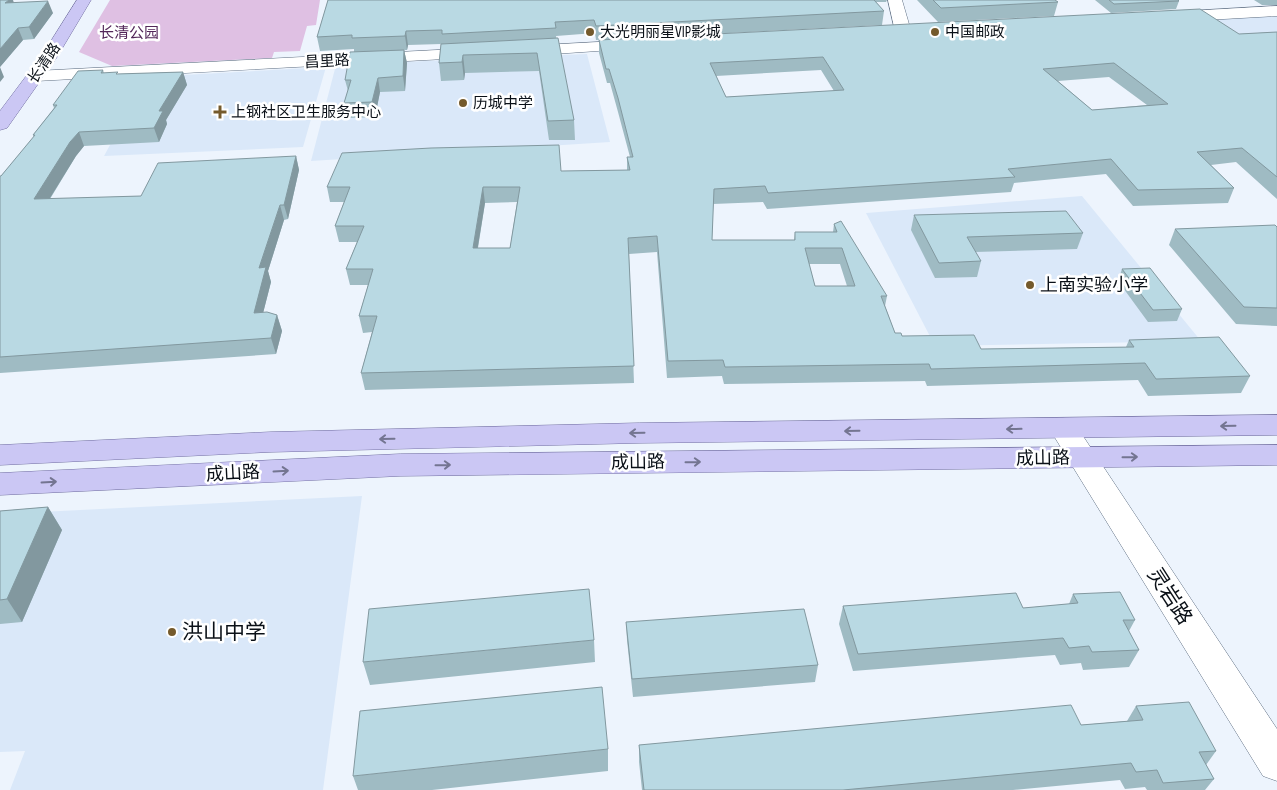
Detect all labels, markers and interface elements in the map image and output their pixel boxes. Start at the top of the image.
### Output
place label: 大光明丽星VIP影城 [600,23,721,42]
place label: 中国邮政 [945,23,1005,42]
park label: 长清公园 [99,24,159,43]
marker: 大光明丽星VIP影城 [584,26,596,38]
marker: 中国邮政 [929,26,941,38]
street label: 长清路 [24,39,65,87]
street label: 昌里路 [304,51,350,72]
place label: 历城中学 [473,94,533,113]
marker: 历城中学 [457,97,469,109]
place label: 上钢社区卫生服务中心 [231,103,381,122]
marker: 上钢社区卫生服务中心 [213,105,227,119]
place label: 上南实验小学 [1040,275,1148,296]
marker: 上南实验小学 [1024,279,1036,291]
one-way arrow [1221,421,1237,431]
one-way arrow [1007,424,1023,434]
one-way arrow [844,426,860,436]
one-way arrow [629,428,646,438]
one-way arrow [379,434,396,444]
street label: 成山路 [1016,448,1070,469]
street label: 成山路 [611,452,665,473]
one-way arrow [1122,452,1138,462]
one-way arrow [685,457,701,467]
one-way arrow [435,460,451,469]
street label: 成山路 [206,462,261,485]
one-way arrow [273,466,289,475]
one-way arrow [40,477,56,486]
street label: 灵岩路 [1142,563,1197,629]
place label: 洪山中学 [182,620,266,645]
marker: 洪山中学 [166,626,178,638]

